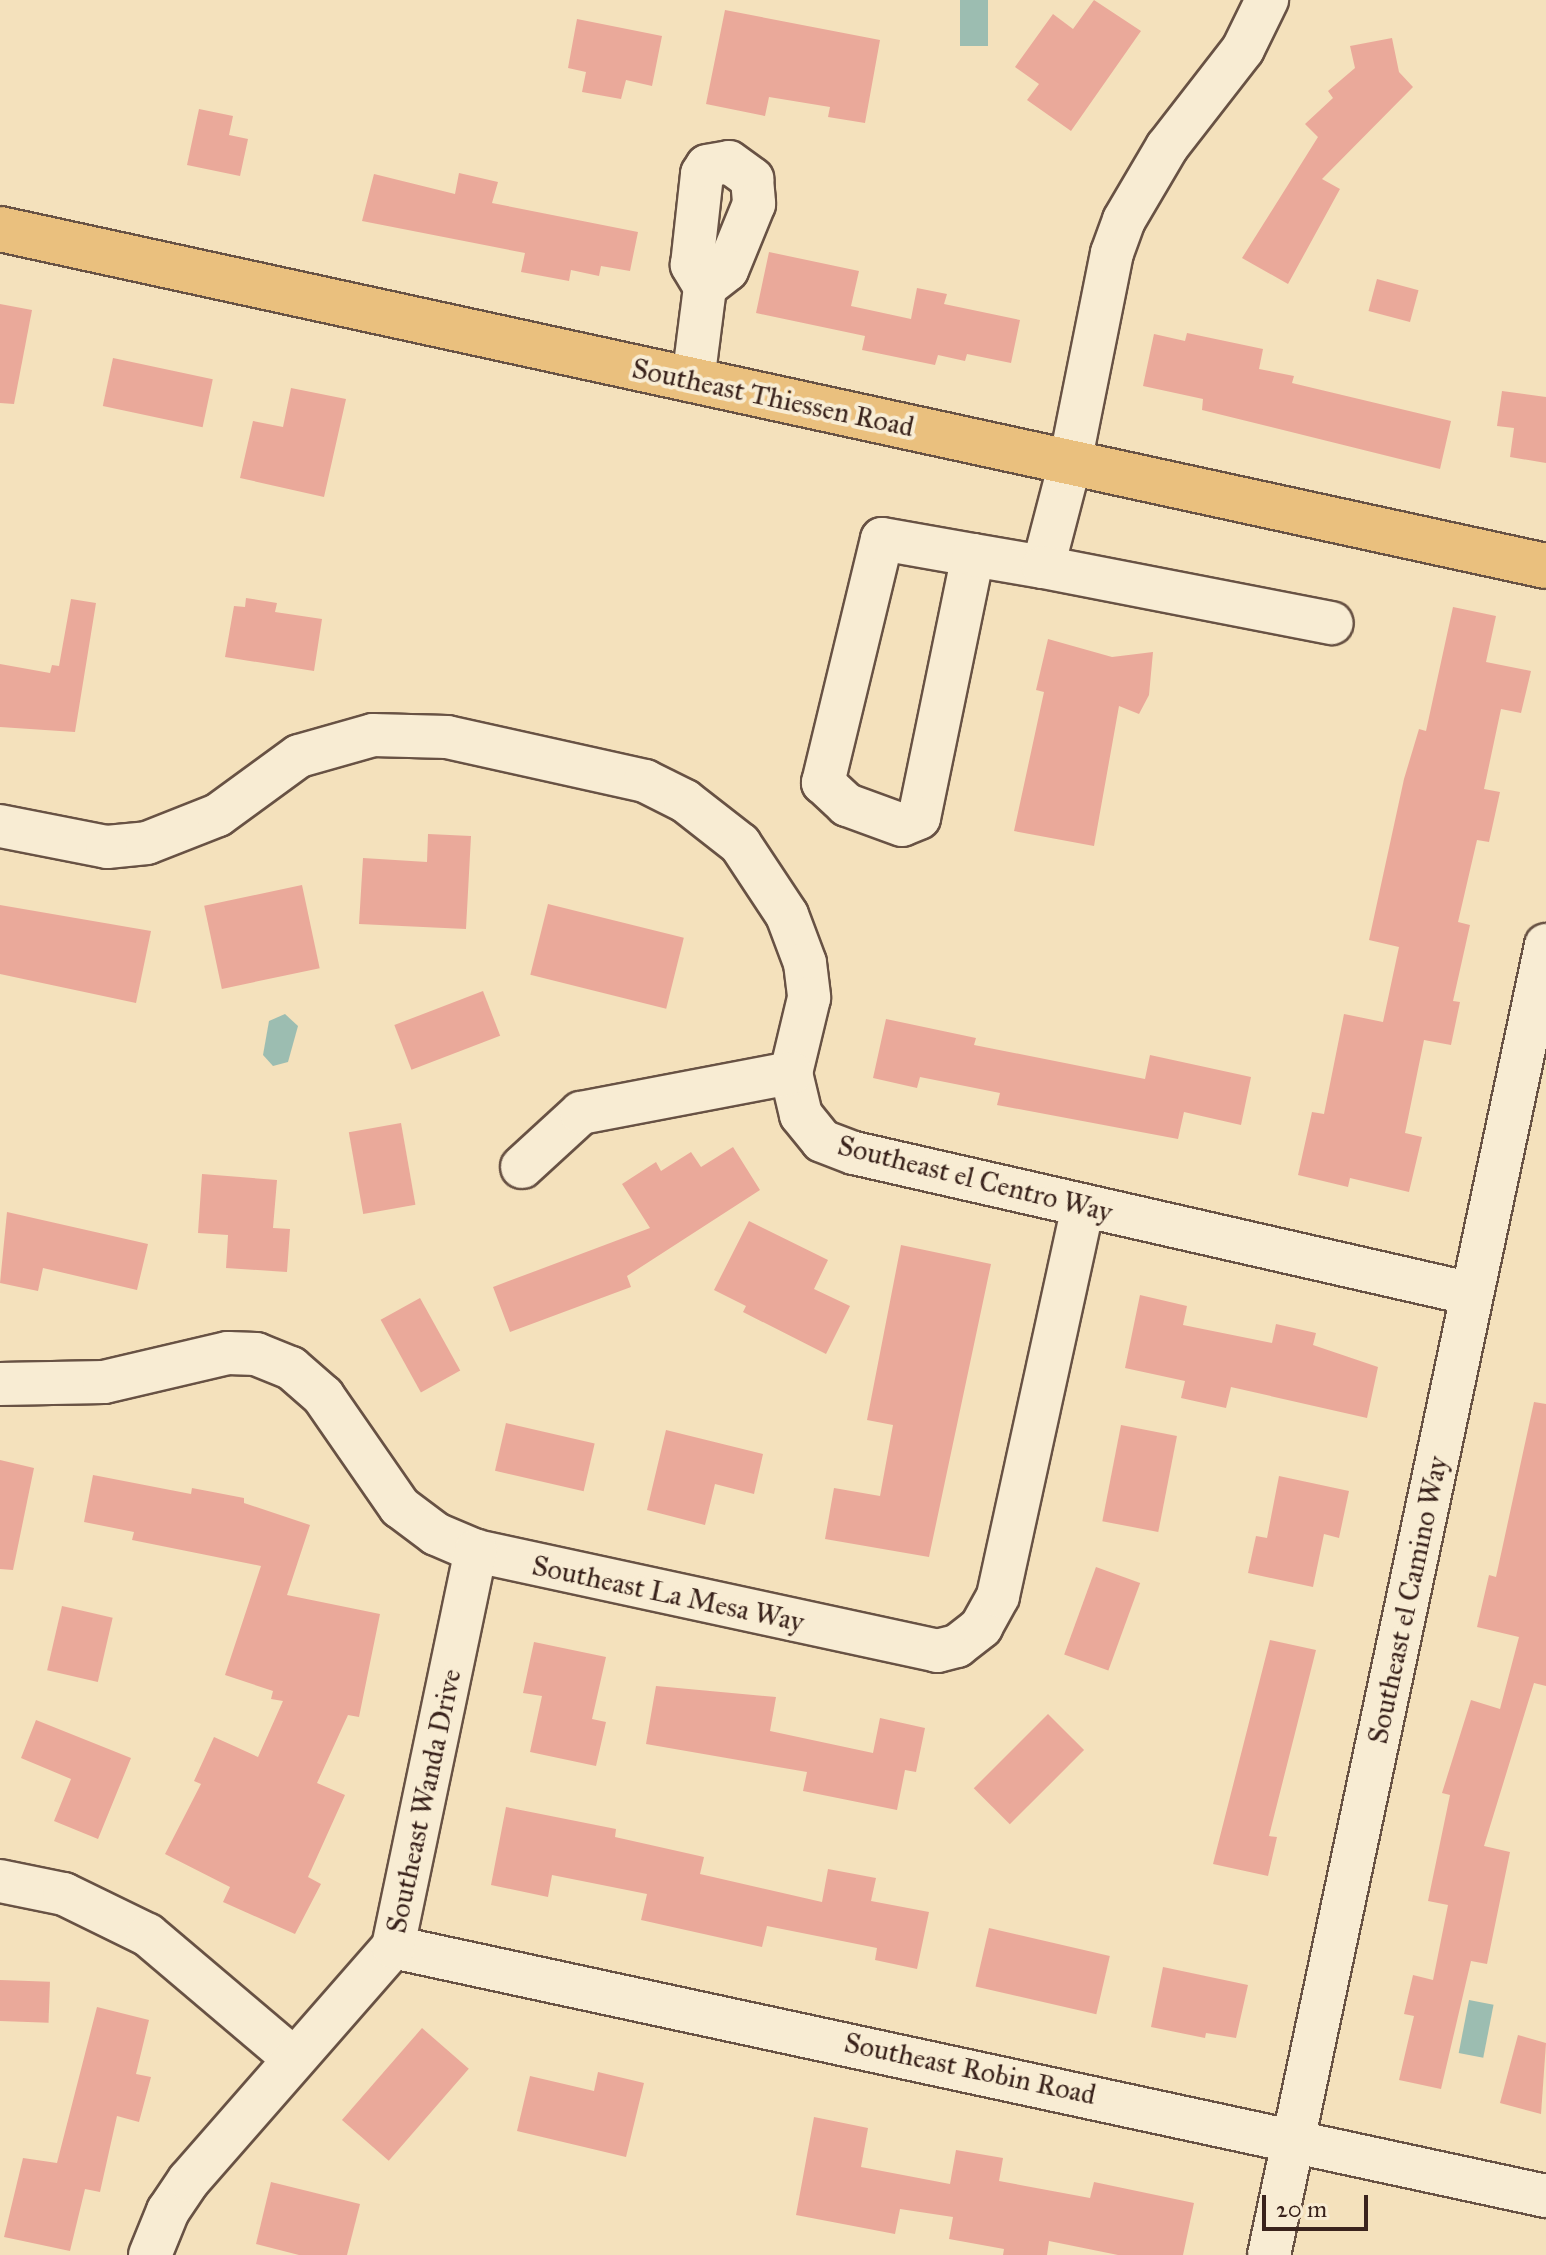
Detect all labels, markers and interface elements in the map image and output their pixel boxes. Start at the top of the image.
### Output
street label: Southeast Thiessen Road [629,352,917,444]
street label: Southeast el Centro Way [834,1129,1116,1229]
street label: Southeast el Camino Way [1361,1453,1455,1747]
street label: Southeast La Mesa Way [529,1549,807,1639]
street label: Southeast Wanda Drive [380,1666,468,1936]
street label: Southeast Robin Road [841,2026,1099,2112]
scale bar [1266,2179,1372,2229]
text: 20 m [1276,2194,1327,2224]

